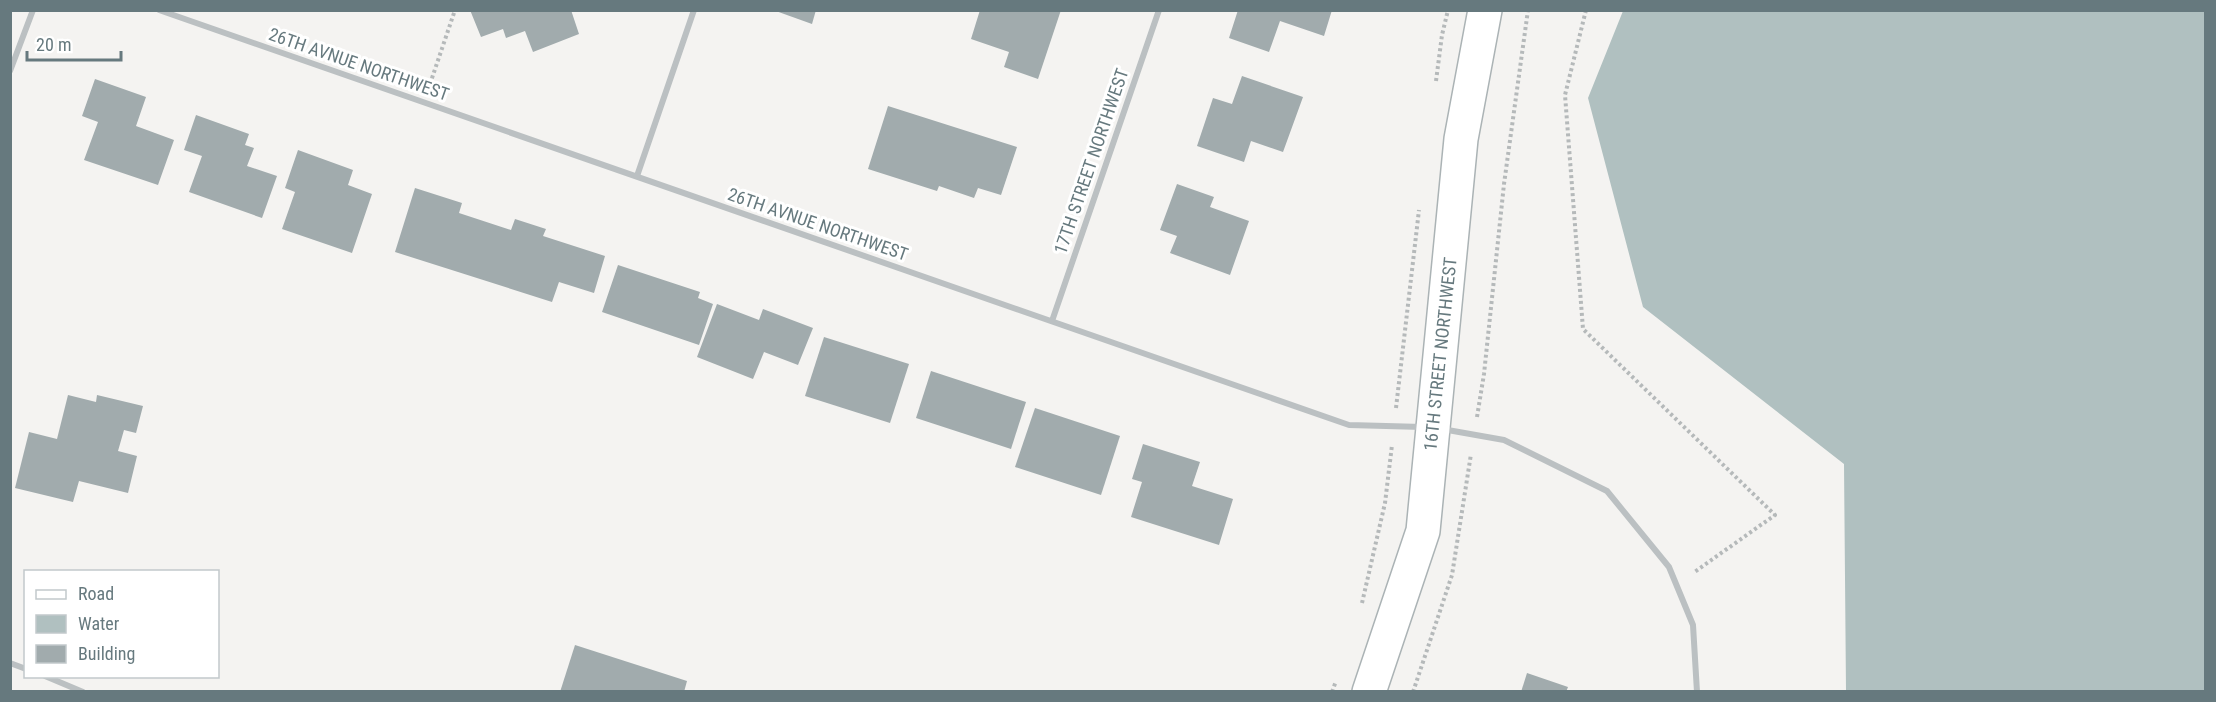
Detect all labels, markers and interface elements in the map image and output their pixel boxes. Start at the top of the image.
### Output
street label: 26TH AVNUE NORTHWEST [266,23,452,105]
scale bar [27,24,122,62]
text: 20 m [36,34,71,55]
street label: 17TH STREET NORTHWEST [1049,66,1133,256]
street label: 26TH AVNUE NORTHWEST [725,183,911,265]
street label: 16TH STREET NORTHWEST [1419,256,1461,452]
legend [24,570,219,678]
text: Road [78,583,114,604]
text: Water [78,613,120,634]
text: Building [78,643,135,664]

